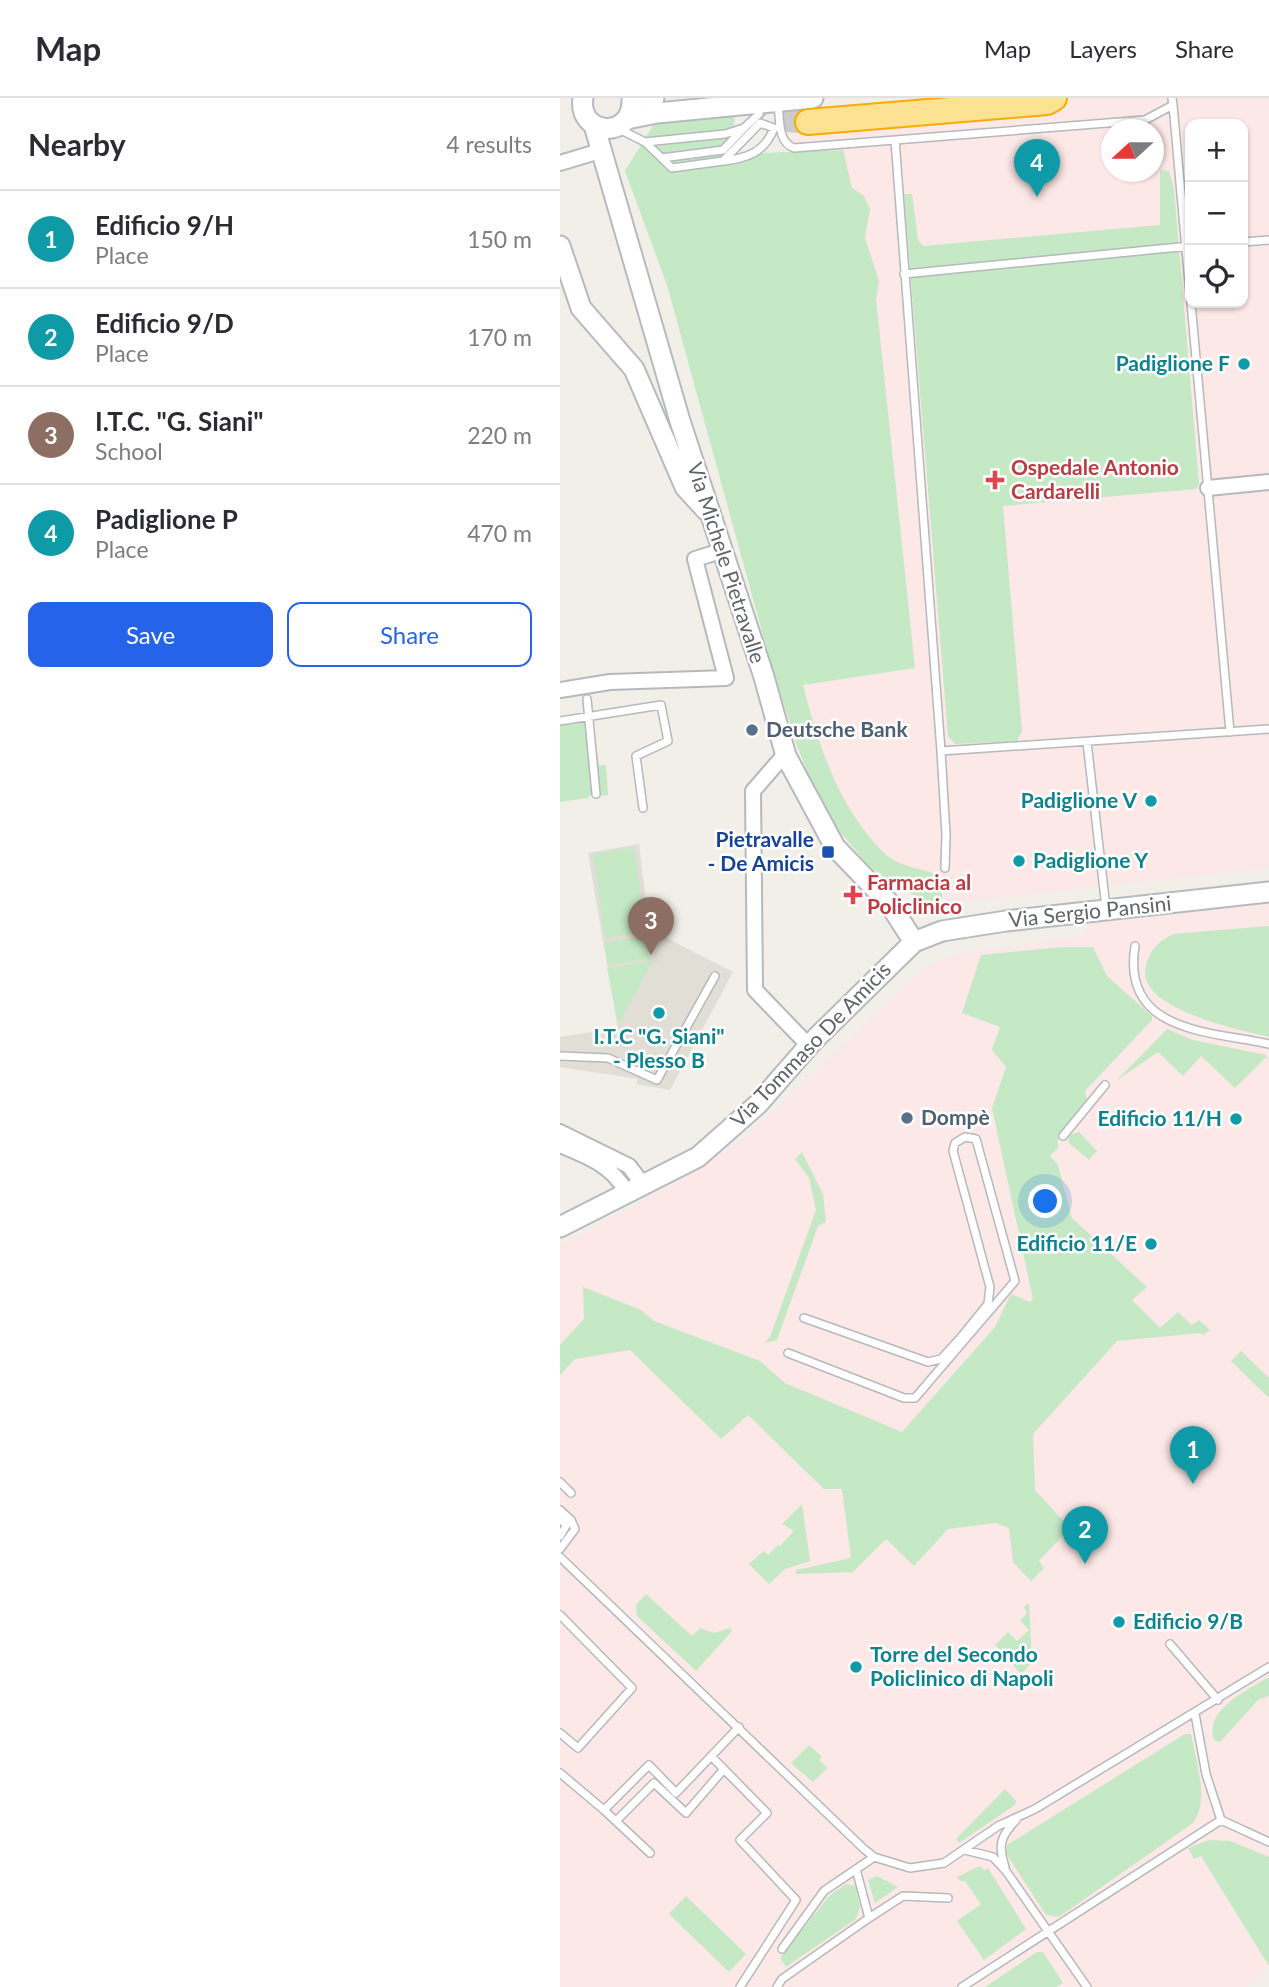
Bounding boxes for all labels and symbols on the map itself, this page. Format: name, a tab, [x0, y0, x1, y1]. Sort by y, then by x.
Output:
north arrow	[1101, 119, 1164, 182]
pin: 4	[1014, 139, 1060, 197]
place label: Padiglione F	[1116, 350, 1230, 375]
marker: Padiglione F	[1236, 356, 1252, 372]
place label: Ospedale Antonio Cardarelli	[1011, 454, 1179, 503]
street label: Via Michele Pietravalle	[683, 459, 772, 666]
marker: Ospedale Antonio Cardarelli	[985, 470, 1005, 490]
place label: Deutsche Bank	[766, 716, 908, 741]
marker: Deutsche Bank	[744, 722, 760, 738]
place label: Padiglione V	[1021, 787, 1137, 812]
marker: Padiglione V	[1143, 793, 1159, 809]
place label: Pietravalle - De Amicis	[707, 826, 814, 875]
marker: Pietravalle - De Amicis	[820, 844, 836, 860]
place label: Padiglione Y	[1033, 847, 1149, 872]
marker: Padiglione Y	[1011, 853, 1027, 869]
place label: Farmacia al Policlinico	[867, 869, 971, 918]
marker: Farmacia al Policlinico	[845, 887, 861, 903]
street label: Via Sergio Pansini	[1007, 890, 1172, 931]
pin: 3	[628, 897, 674, 955]
street label: Via Tommaso De Amicis	[725, 956, 895, 1132]
marker: I.T.C "G. Siani" - Plesso B	[651, 1005, 667, 1021]
place label: I.T.C "G. Siani" - Plesso B	[593, 1023, 725, 1072]
place label: Dompè	[921, 1104, 990, 1129]
place label: Edificio 11/H	[1097, 1105, 1222, 1130]
marker: Dompè	[899, 1110, 915, 1126]
marker: Edificio 11/H	[1228, 1111, 1244, 1127]
your location	[1028, 1184, 1062, 1218]
place label: Edificio 11/E	[1017, 1230, 1137, 1255]
marker: Edificio 11/E	[1143, 1236, 1159, 1252]
pin: 1	[1170, 1426, 1216, 1484]
pin: 2	[1062, 1506, 1108, 1564]
place label: Edificio 9/B	[1133, 1608, 1243, 1633]
marker: Edificio 9/B	[1111, 1614, 1127, 1630]
place label: Torre del Secondo Policlinico di Napoli	[870, 1641, 1054, 1690]
marker: Torre del Secondo Policlinico di Napoli	[848, 1659, 864, 1675]

